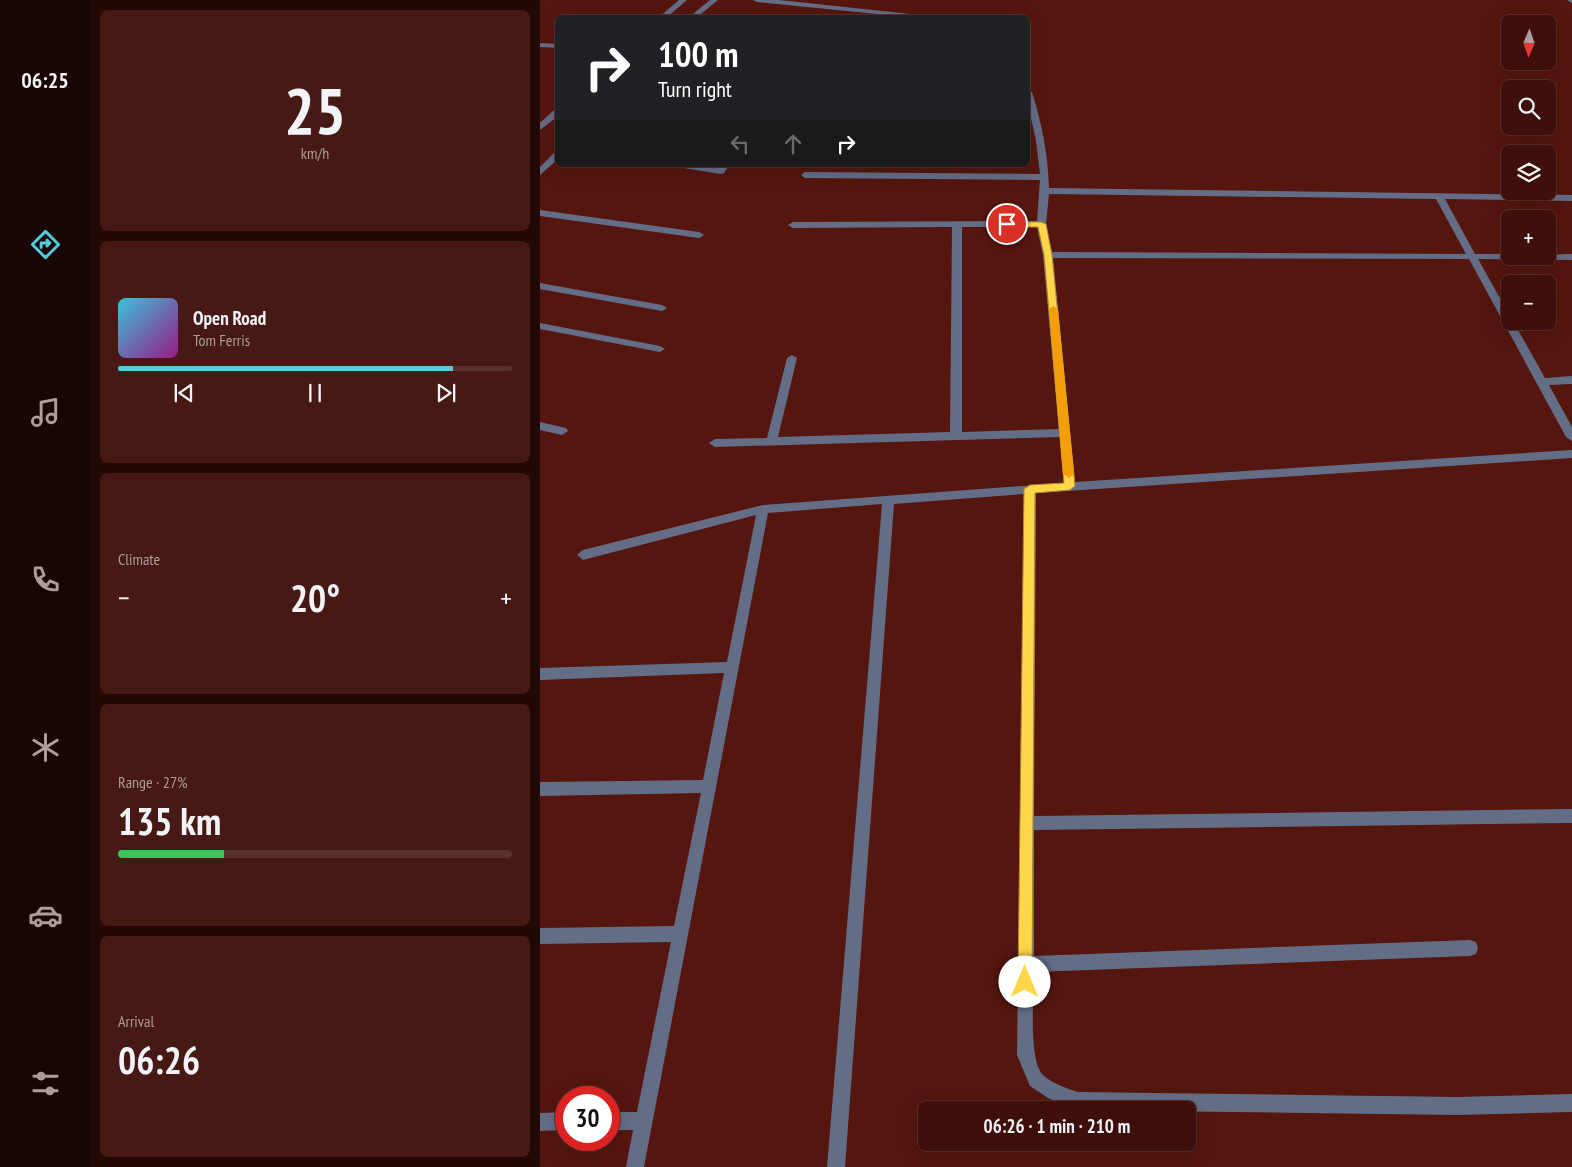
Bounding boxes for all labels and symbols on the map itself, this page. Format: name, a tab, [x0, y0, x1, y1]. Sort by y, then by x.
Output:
north arrow	[1501, 15, 1556, 70]
pin	[986, 203, 1028, 245]
position arrow	[998, 955, 1050, 1007]
speed limit sign: 30	[555, 1086, 620, 1151]

